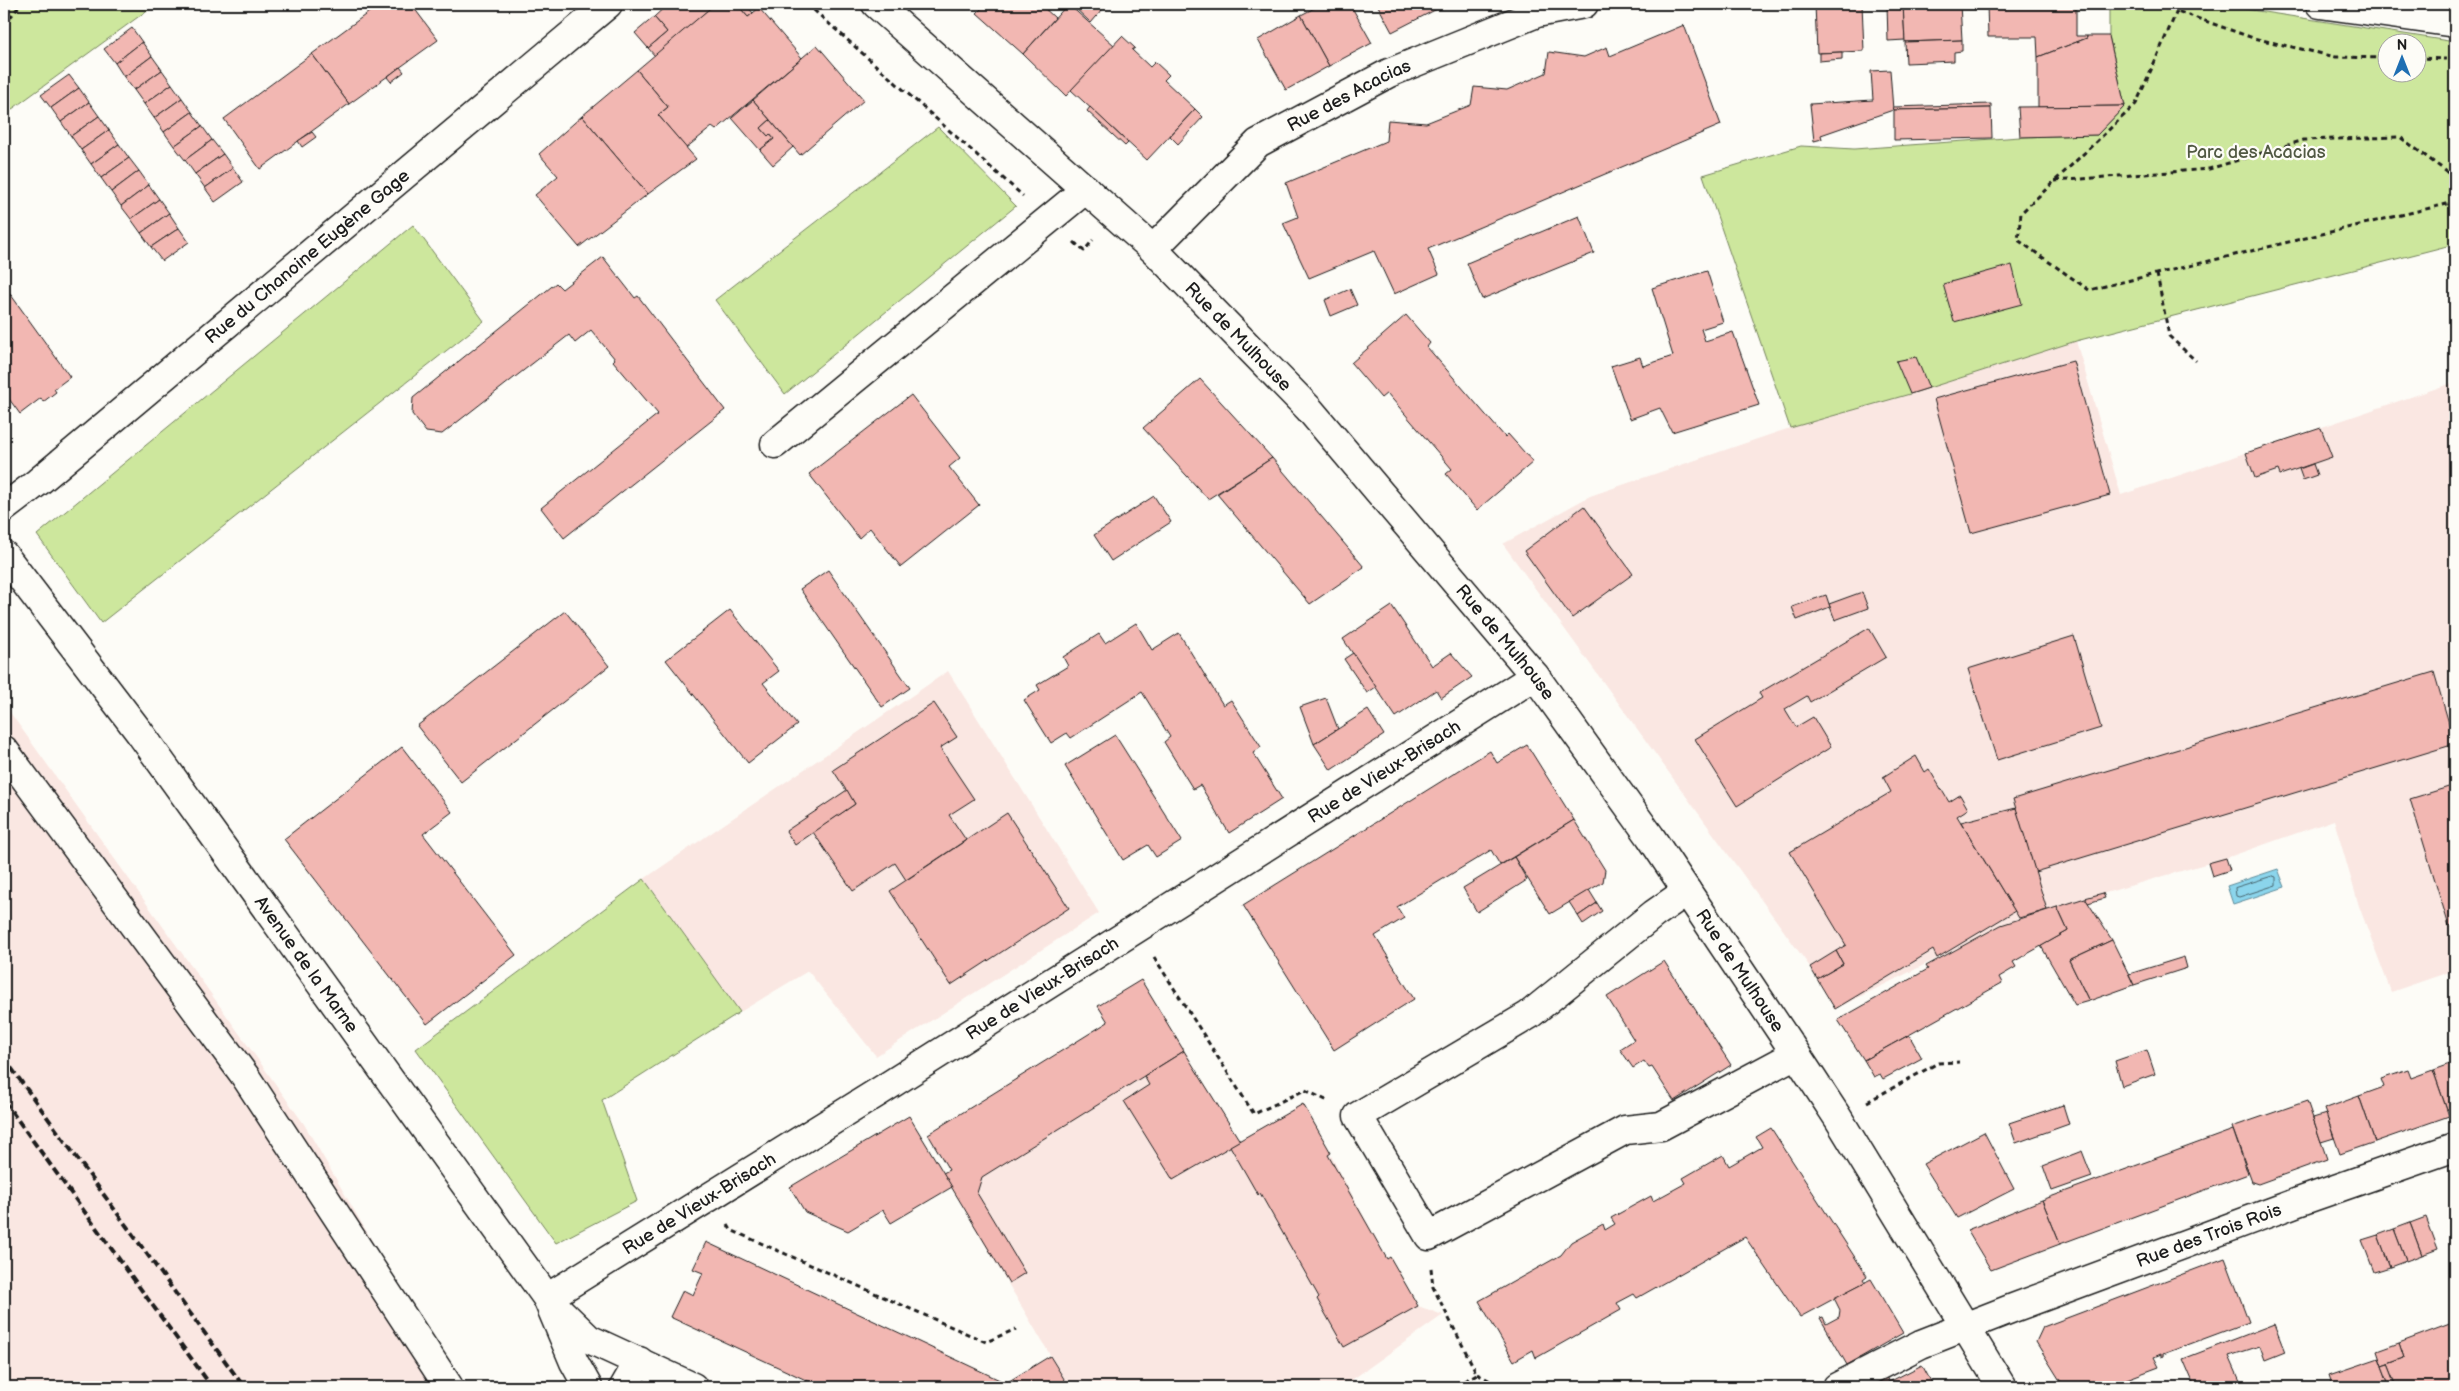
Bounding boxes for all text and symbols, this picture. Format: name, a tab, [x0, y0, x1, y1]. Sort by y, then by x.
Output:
north arrow	[2376, 32, 2426, 82]
text: N	[2397, 37, 2407, 54]
street label: Rue des Acacias	[1283, 55, 1414, 136]
park label: Parc des Acacias	[2186, 142, 2326, 163]
street label: Rue du Chanoine Eugène Gage	[201, 164, 414, 348]
street label: Rue de Mulhouse	[1181, 278, 1296, 395]
street label: Rue de Mulhouse	[1451, 580, 1559, 704]
street label: Rue de Vieux-Brisach	[1304, 715, 1464, 828]
street label: Avenue de la Marne	[250, 892, 363, 1037]
street label: Rue de Mulhouse	[1691, 905, 1789, 1036]
street label: Rue de Vieux-Brisach	[962, 932, 1122, 1044]
street label: Rue de Vieux-Brisach	[618, 1148, 780, 1259]
street label: Rue des Trois Rois	[2133, 1199, 2284, 1272]

